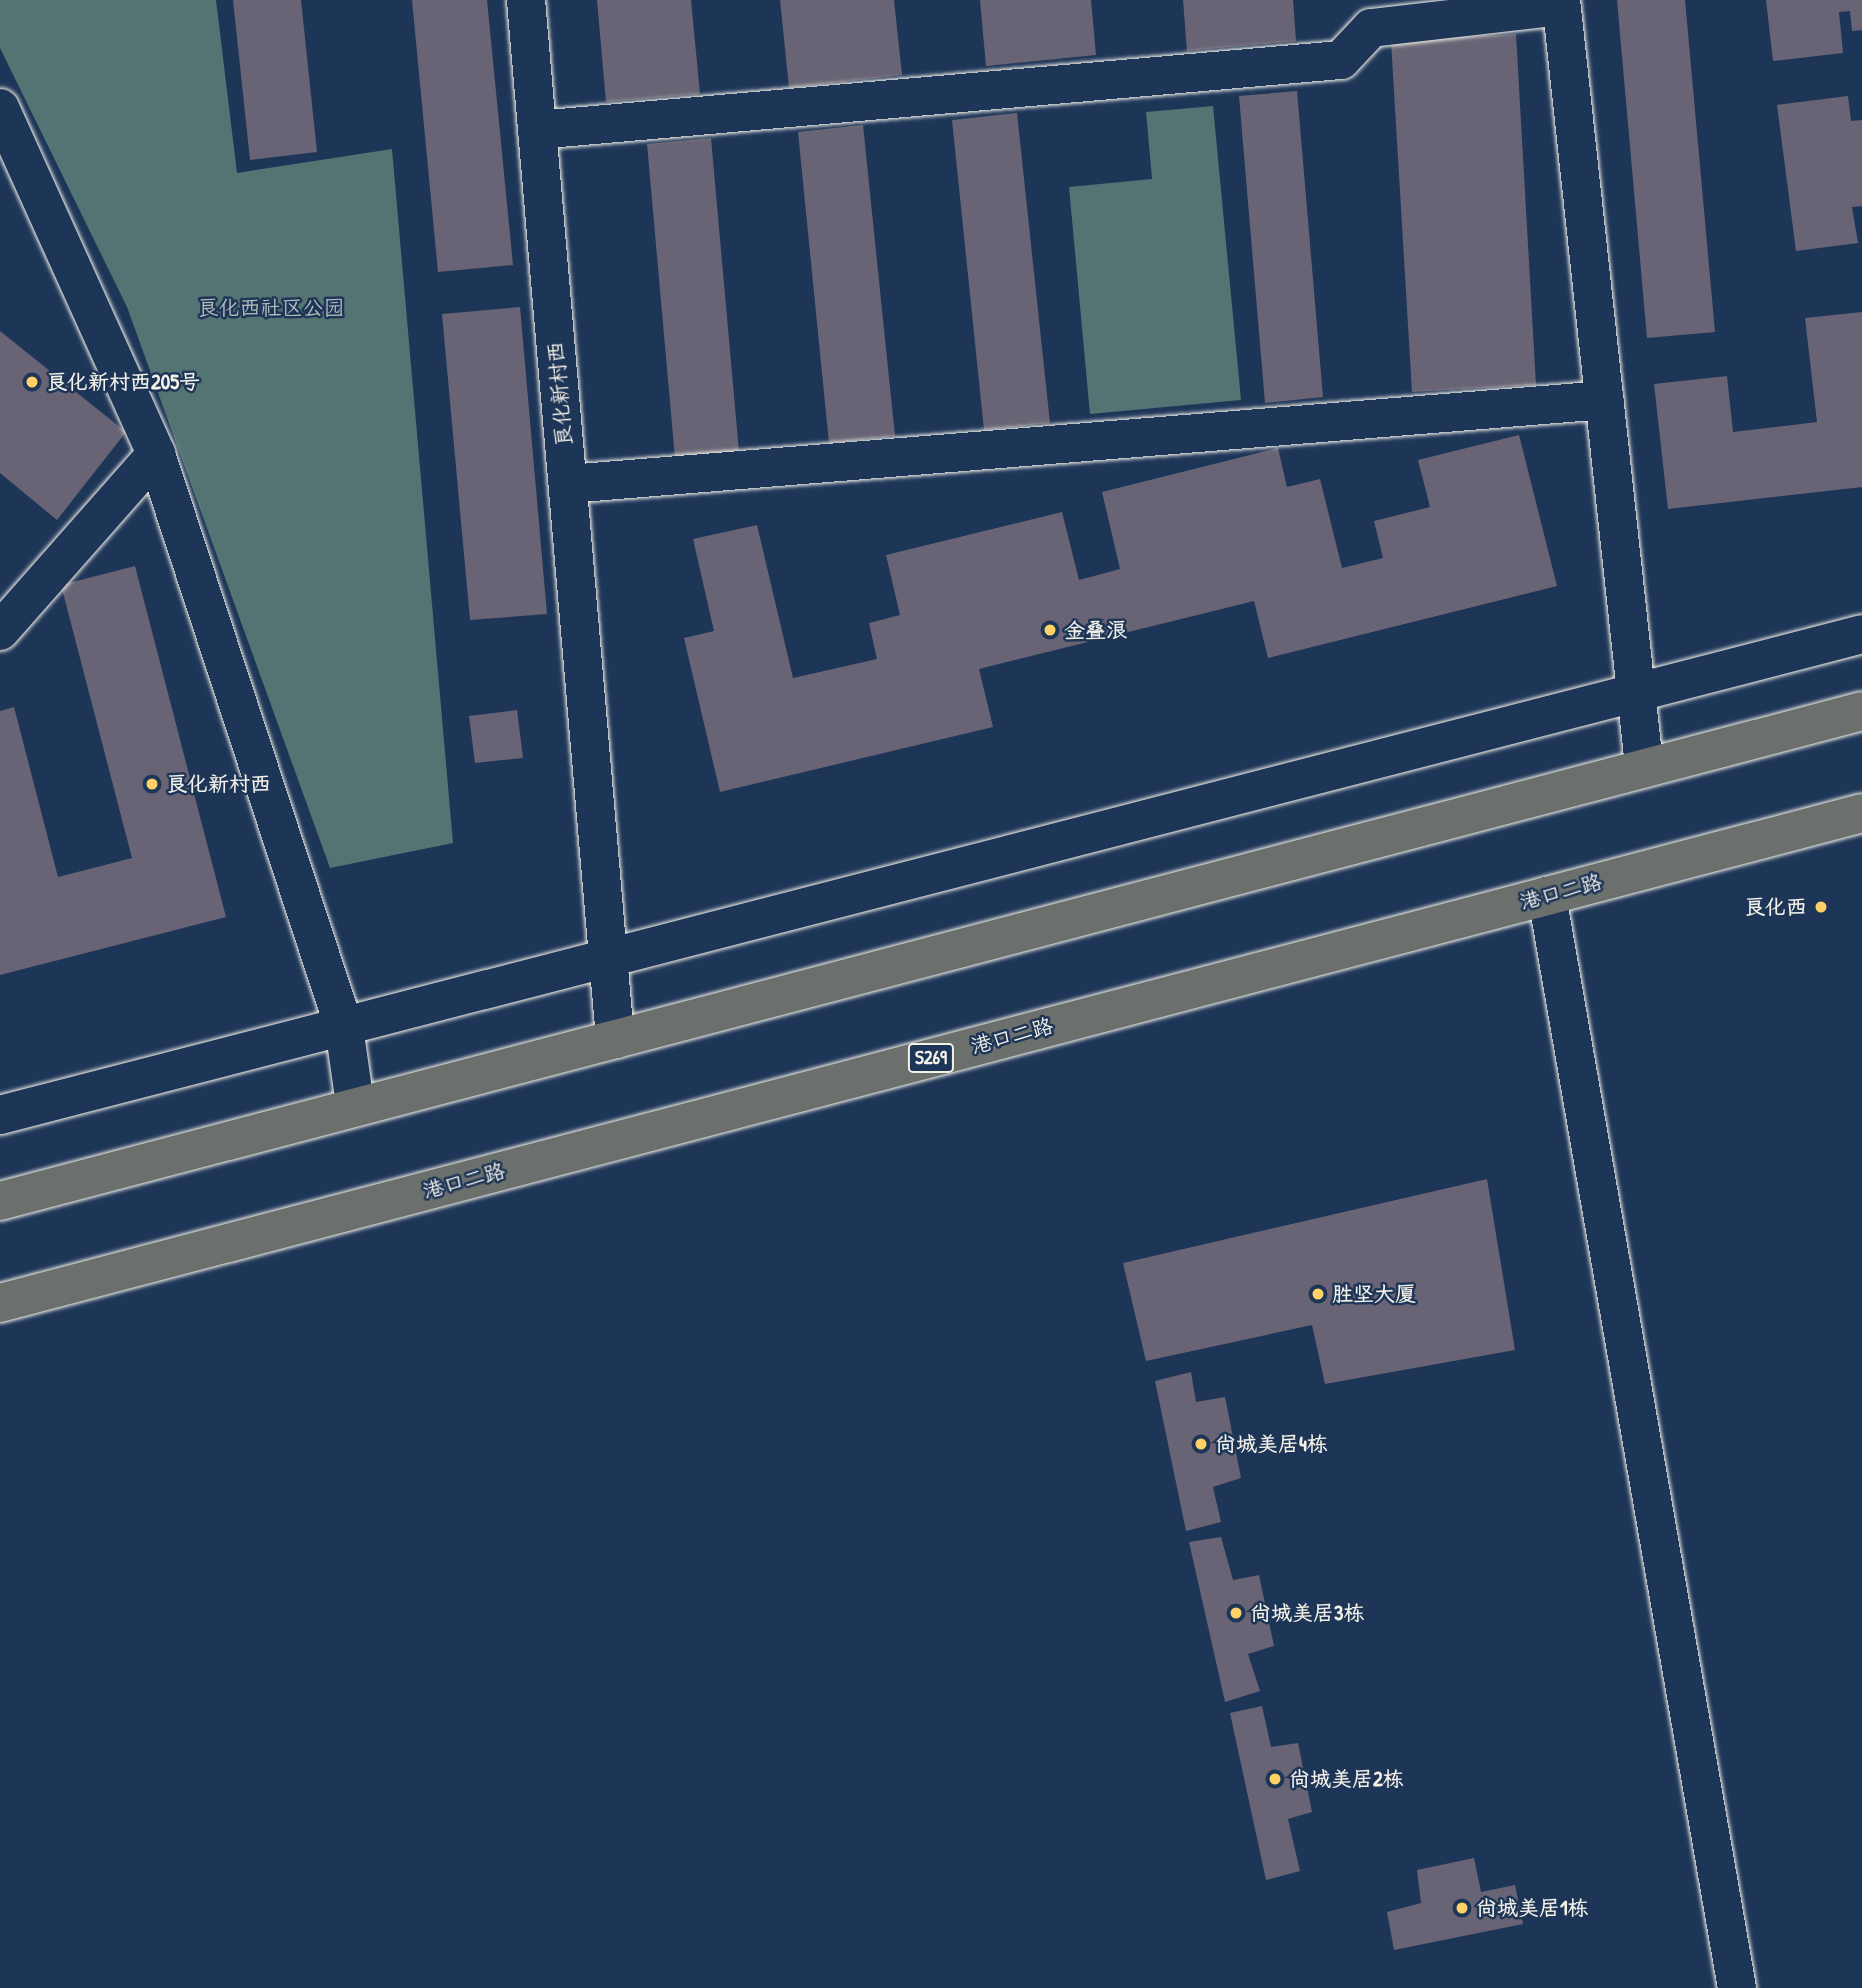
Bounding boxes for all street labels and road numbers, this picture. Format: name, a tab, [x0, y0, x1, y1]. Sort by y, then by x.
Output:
street label: 良化新村西	[543, 341, 577, 447]
street label: 港口二路	[1517, 869, 1605, 915]
street label: 港口二路	[968, 1013, 1056, 1059]
road number: S269	[906, 1042, 956, 1074]
street label: 港口二路	[420, 1158, 508, 1204]

